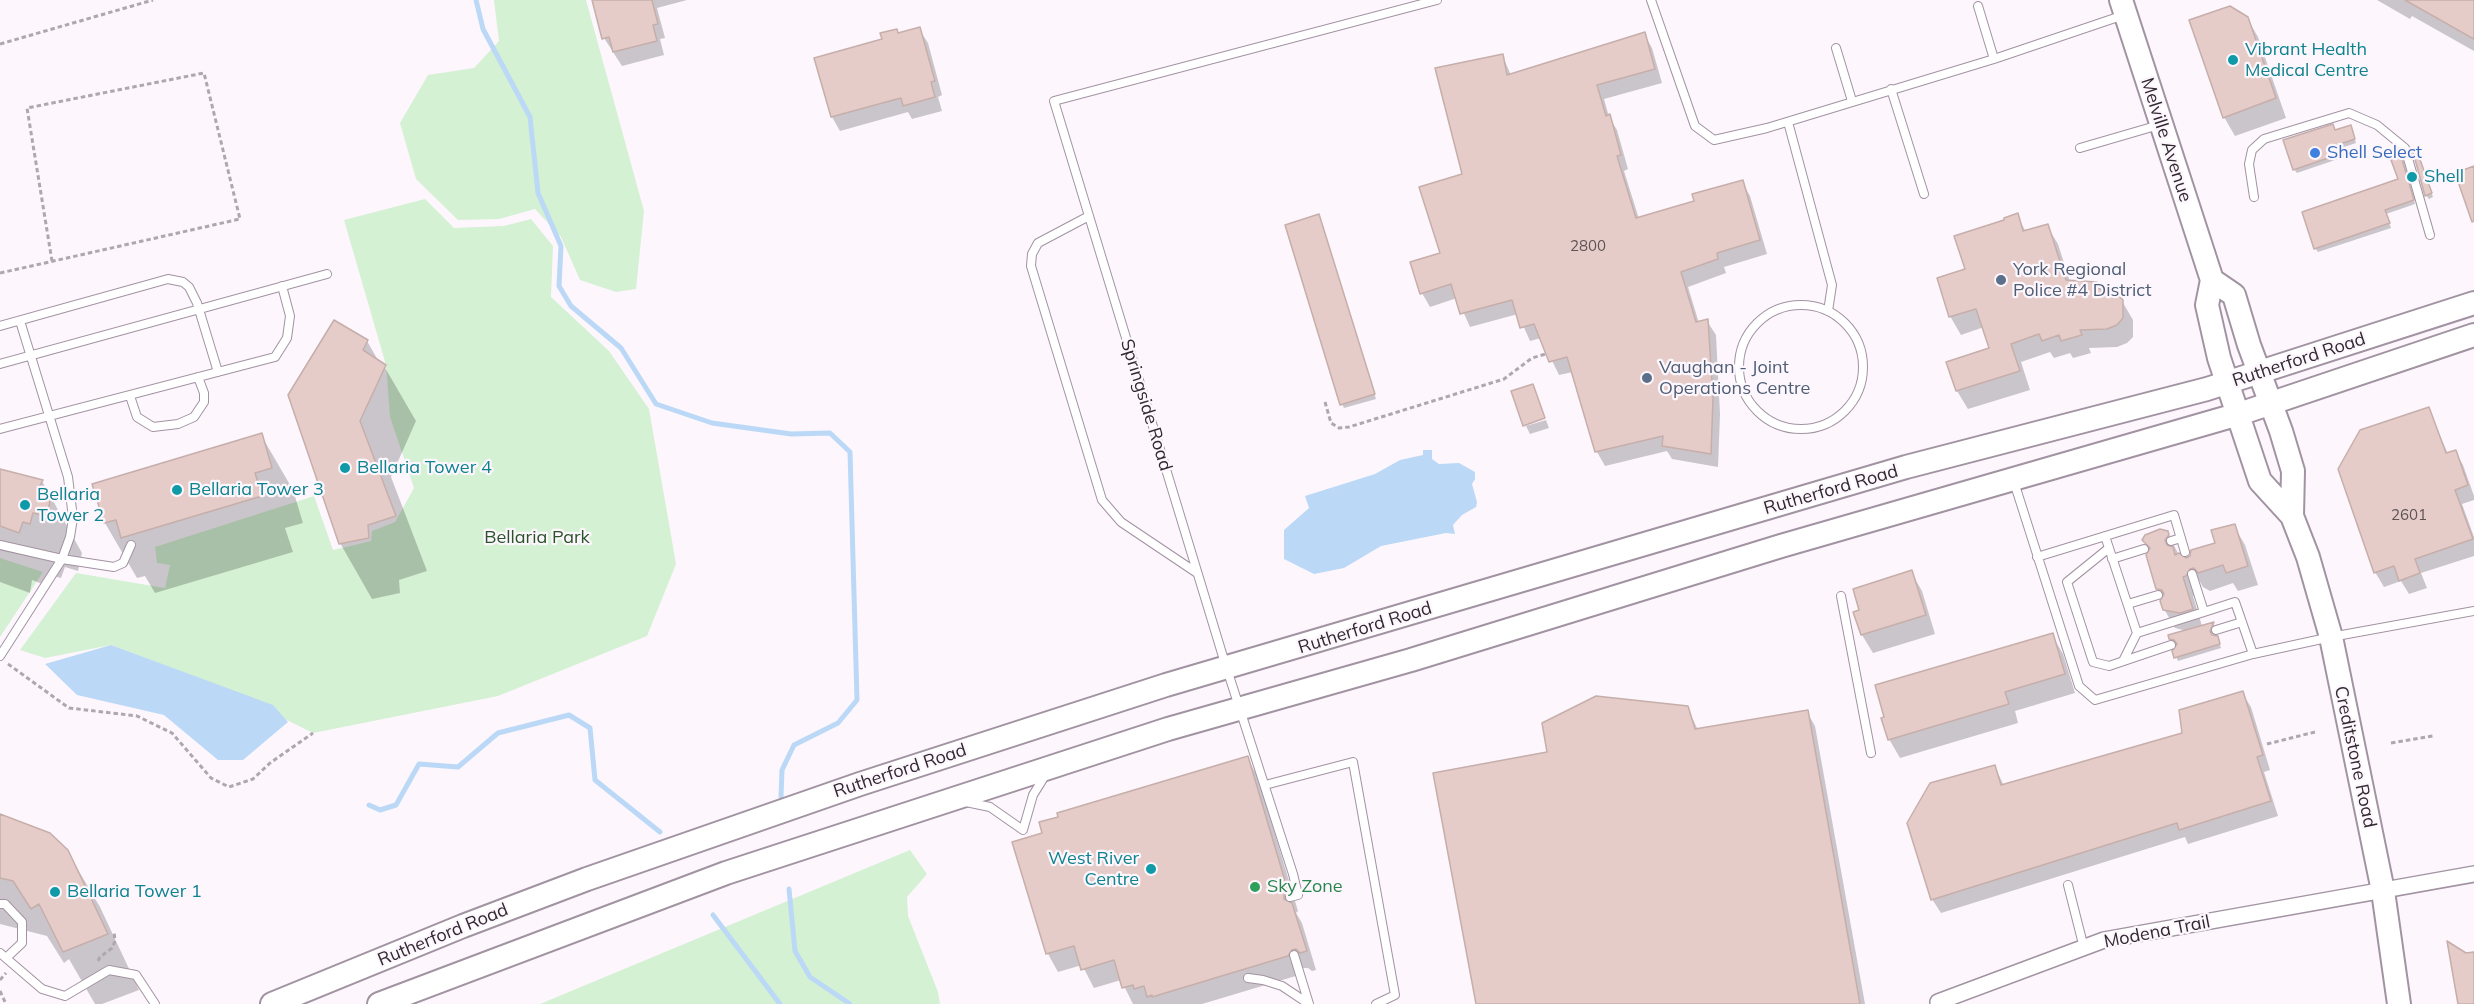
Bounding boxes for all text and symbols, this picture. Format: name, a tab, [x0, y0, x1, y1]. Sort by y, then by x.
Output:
place label: Vibrant Health Medical Centre	[2245, 39, 2368, 82]
marker: Vibrant Health Medical Centre	[2226, 53, 2240, 67]
street label: Melville Avenue	[2136, 75, 2196, 205]
place label: Shell Select	[2327, 142, 2422, 164]
marker: Shell Select	[2308, 146, 2322, 160]
place label: Shell	[2424, 166, 2464, 188]
marker: Shell	[2405, 170, 2419, 184]
house number: 2800	[1570, 237, 1606, 255]
place label: York Regional Police #4 District	[2013, 259, 2152, 302]
marker: York Regional Police #4 District	[1994, 273, 2008, 287]
street label: Rutherford Road	[2230, 328, 2368, 392]
street label: Springside Road	[1116, 336, 1176, 474]
place label: Vaughan - Joint Operations Centre	[1659, 357, 1810, 400]
marker: Vaughan - Joint Operations Centre	[1640, 371, 1654, 385]
place label: Bellaria Tower 4	[357, 457, 492, 479]
marker: Bellaria Tower 4	[338, 461, 352, 475]
street label: Rutherford Road	[1761, 461, 1901, 519]
place label: Bellaria Tower 3	[189, 479, 324, 501]
marker: Bellaria Tower 3	[170, 483, 184, 497]
place label: Bellaria Tower 2	[37, 484, 104, 526]
marker: Bellaria Tower 2	[18, 498, 32, 512]
house number: 2601	[2391, 506, 2427, 524]
park label: Bellaria Park	[484, 527, 590, 549]
street label: Rutherford Road	[1296, 597, 1434, 659]
street label: Creditstone Road	[2329, 684, 2381, 830]
street label: Rutherford Road	[831, 739, 969, 803]
place label: West River Centre	[1048, 848, 1139, 890]
marker: West River Centre	[1144, 862, 1158, 876]
place label: Sky Zone	[1267, 876, 1343, 898]
marker: Sky Zone	[1248, 880, 1262, 894]
place label: Bellaria Tower 1	[67, 881, 202, 903]
marker: Bellaria Tower 1	[48, 885, 62, 899]
street label: Rutherford Road	[375, 899, 511, 971]
street label: Modena Trail	[2102, 911, 2212, 953]

